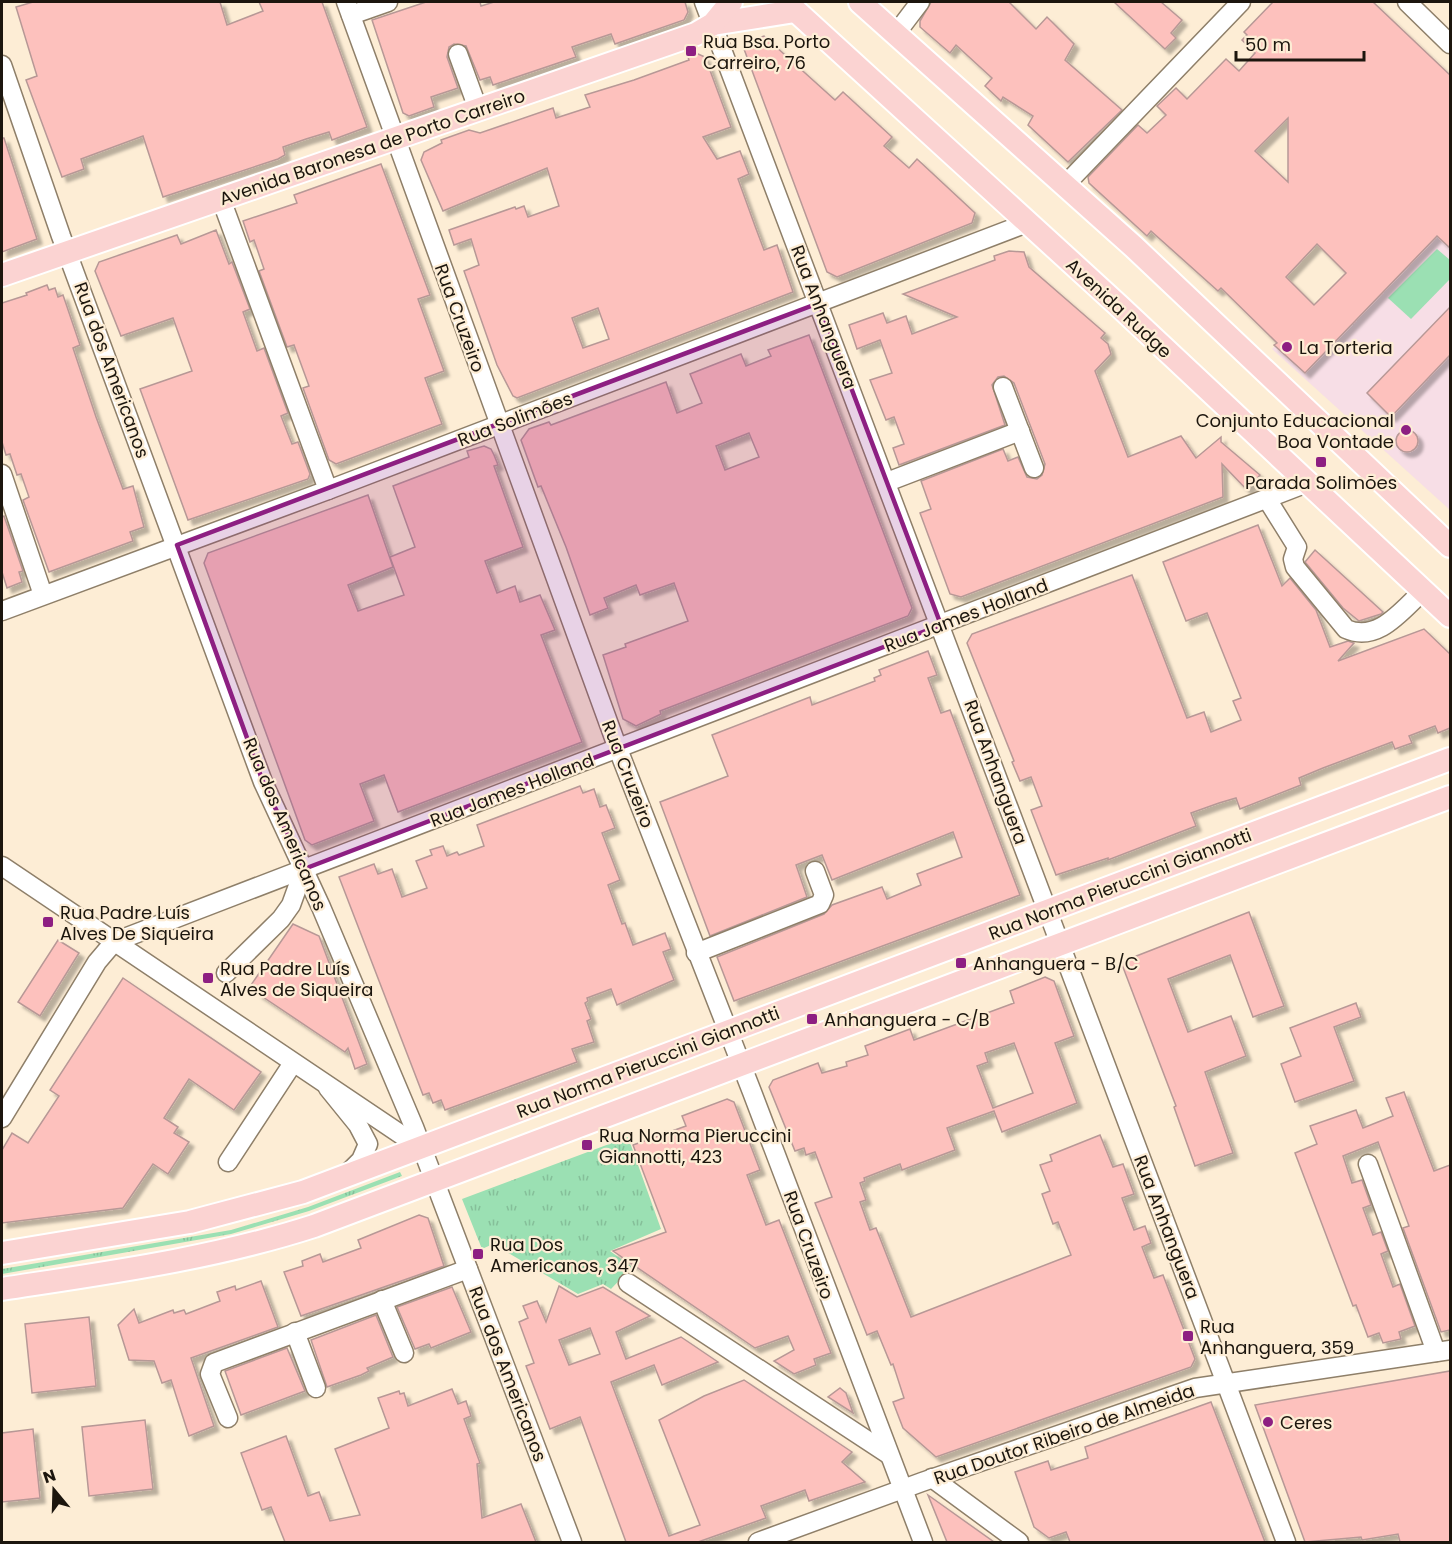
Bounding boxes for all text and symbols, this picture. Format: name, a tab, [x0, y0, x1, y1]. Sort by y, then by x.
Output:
scale bar	[1236, 24, 1364, 62]
place label: Rua Bsa. Porto Carreiro, 76	[703, 29, 830, 75]
text: 50 m	[1245, 32, 1291, 57]
marker: Rua Bsa. Porto Carreiro, 76	[684, 44, 698, 58]
street label: Avenida Baronesa de Porto Carreiro	[216, 83, 528, 211]
street label: Rua Anhanguera	[785, 242, 863, 392]
street label: Avenida Rudge	[1061, 252, 1177, 364]
street label: Rua Cruzeiro	[429, 260, 491, 376]
street label: Rua dos Americanos	[68, 278, 156, 462]
place label: La Torteria	[1299, 335, 1393, 360]
marker: La Torteria	[1280, 340, 1294, 354]
street label: Rua Solimões	[454, 386, 576, 452]
place label: Conjunto Educacional Boa Vontade	[1196, 408, 1394, 454]
marker: Conjunto Educacional Boa Vontade	[1399, 423, 1413, 437]
marker: Parada Solimões	[1314, 455, 1328, 469]
place label: Parada Solimões	[1245, 470, 1397, 495]
street label: Rua James Holland	[880, 572, 1052, 658]
street label: Rua Anhanguera	[958, 696, 1034, 848]
street label: Rua Cruzeiro	[596, 716, 660, 832]
street label: Rua dos Americanos	[237, 734, 333, 914]
street label: Rua James Holland	[426, 747, 598, 833]
street label: Rua Norma Pieruccini Giannotti	[985, 822, 1255, 946]
place label: Rua Padre Luís Alves De Siqueira	[60, 900, 214, 946]
marker: Rua Padre Luís Alves De Siqueira	[41, 915, 55, 929]
place label: Anhanguera - B/C	[973, 951, 1139, 976]
place label: Rua Padre Luís Alves de Siqueira	[220, 956, 373, 1002]
marker: Anhanguera - B/C	[954, 956, 968, 970]
marker: Rua Padre Luís Alves de Siqueira	[201, 971, 215, 985]
street label: Rua Norma Pieruccini Giannotti	[513, 1000, 783, 1124]
place label: Anhanguera - C/B	[824, 1007, 990, 1032]
marker: Anhanguera - C/B	[805, 1012, 819, 1026]
place label: Rua Norma Pieruccini Giannotti, 423	[599, 1123, 791, 1169]
marker: Rua Norma Pieruccini Giannotti, 423	[580, 1138, 594, 1152]
street label: Rua Anhanguera	[1128, 1152, 1206, 1302]
street label: Rua Cruzeiro	[778, 1187, 840, 1303]
place label: Rua Dos Americanos, 347	[490, 1232, 639, 1278]
marker: Rua Dos Americanos, 347	[471, 1247, 485, 1261]
street label: Rua dos Americanos	[463, 1283, 553, 1465]
place label: Rua Anhanguera, 359	[1200, 1314, 1354, 1360]
marker: Rua Anhanguera, 359	[1181, 1329, 1195, 1343]
street label: Rua Doutor Ribeiro de Almeida	[930, 1378, 1198, 1490]
place label: Ceres	[1280, 1410, 1332, 1435]
marker: Ceres	[1261, 1415, 1275, 1429]
north arrow	[24, 1460, 84, 1520]
text: N	[40, 1463, 59, 1489]

